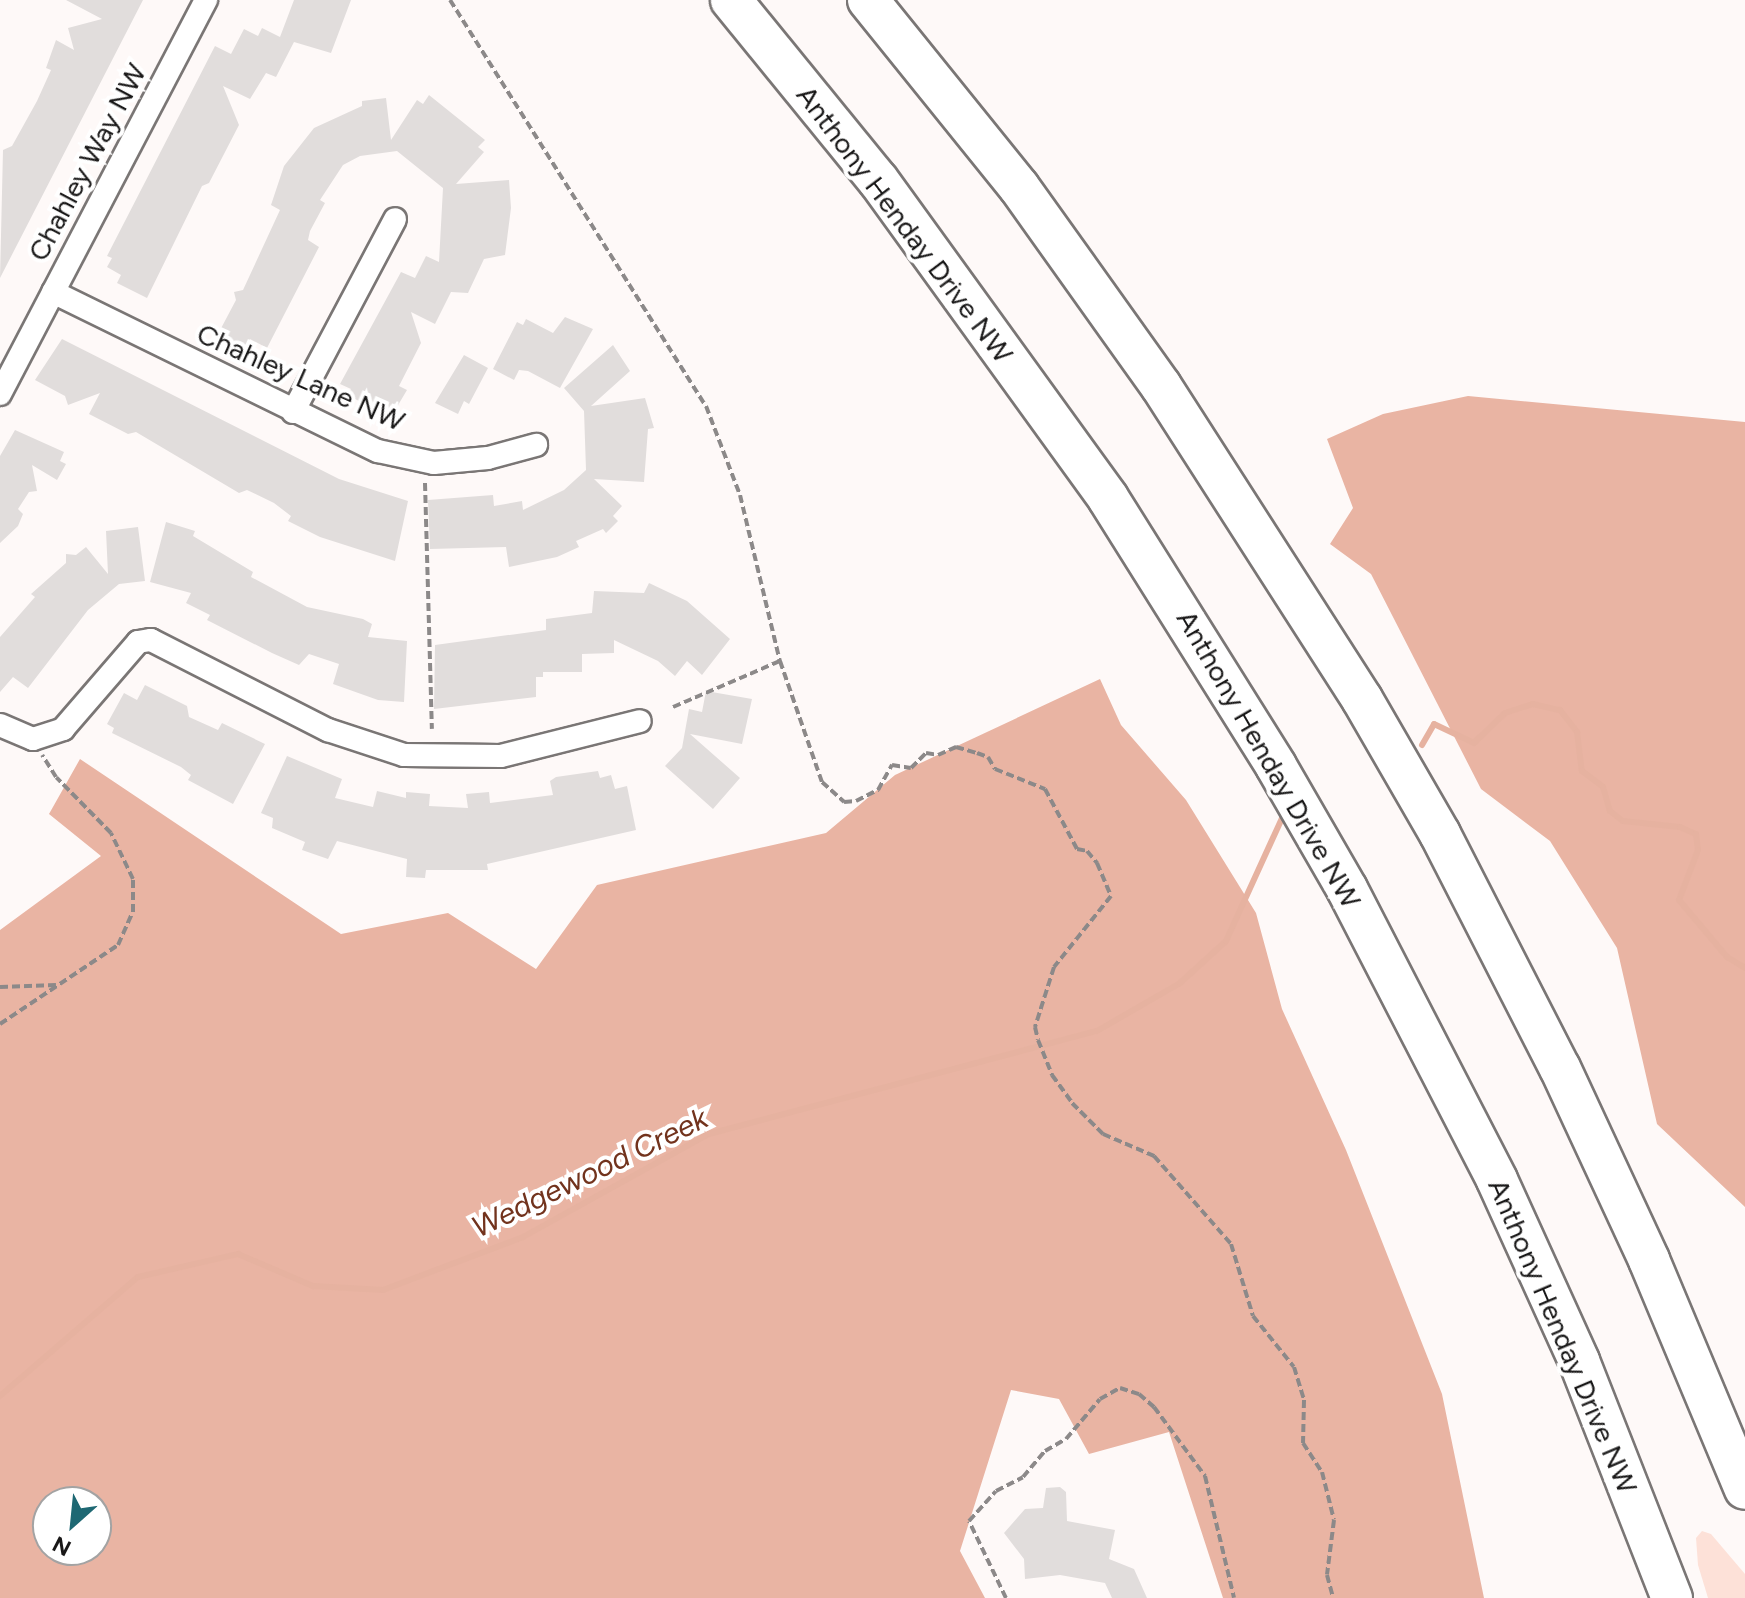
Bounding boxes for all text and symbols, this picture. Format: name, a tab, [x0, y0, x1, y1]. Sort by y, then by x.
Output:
street label: Chahley Way NW	[21, 58, 153, 266]
street label: Anthony Henday Drive NW	[790, 79, 1020, 369]
street label: Chahley Lane NW	[192, 316, 410, 438]
street label: Anthony Henday Drive NW	[1170, 604, 1368, 914]
water label: Wedgewood Creek	[466, 1100, 714, 1246]
street label: Anthony Henday Drive NW	[1481, 1174, 1645, 1498]
north arrow	[32, 1486, 112, 1566]
text: N	[48, 1530, 76, 1562]

